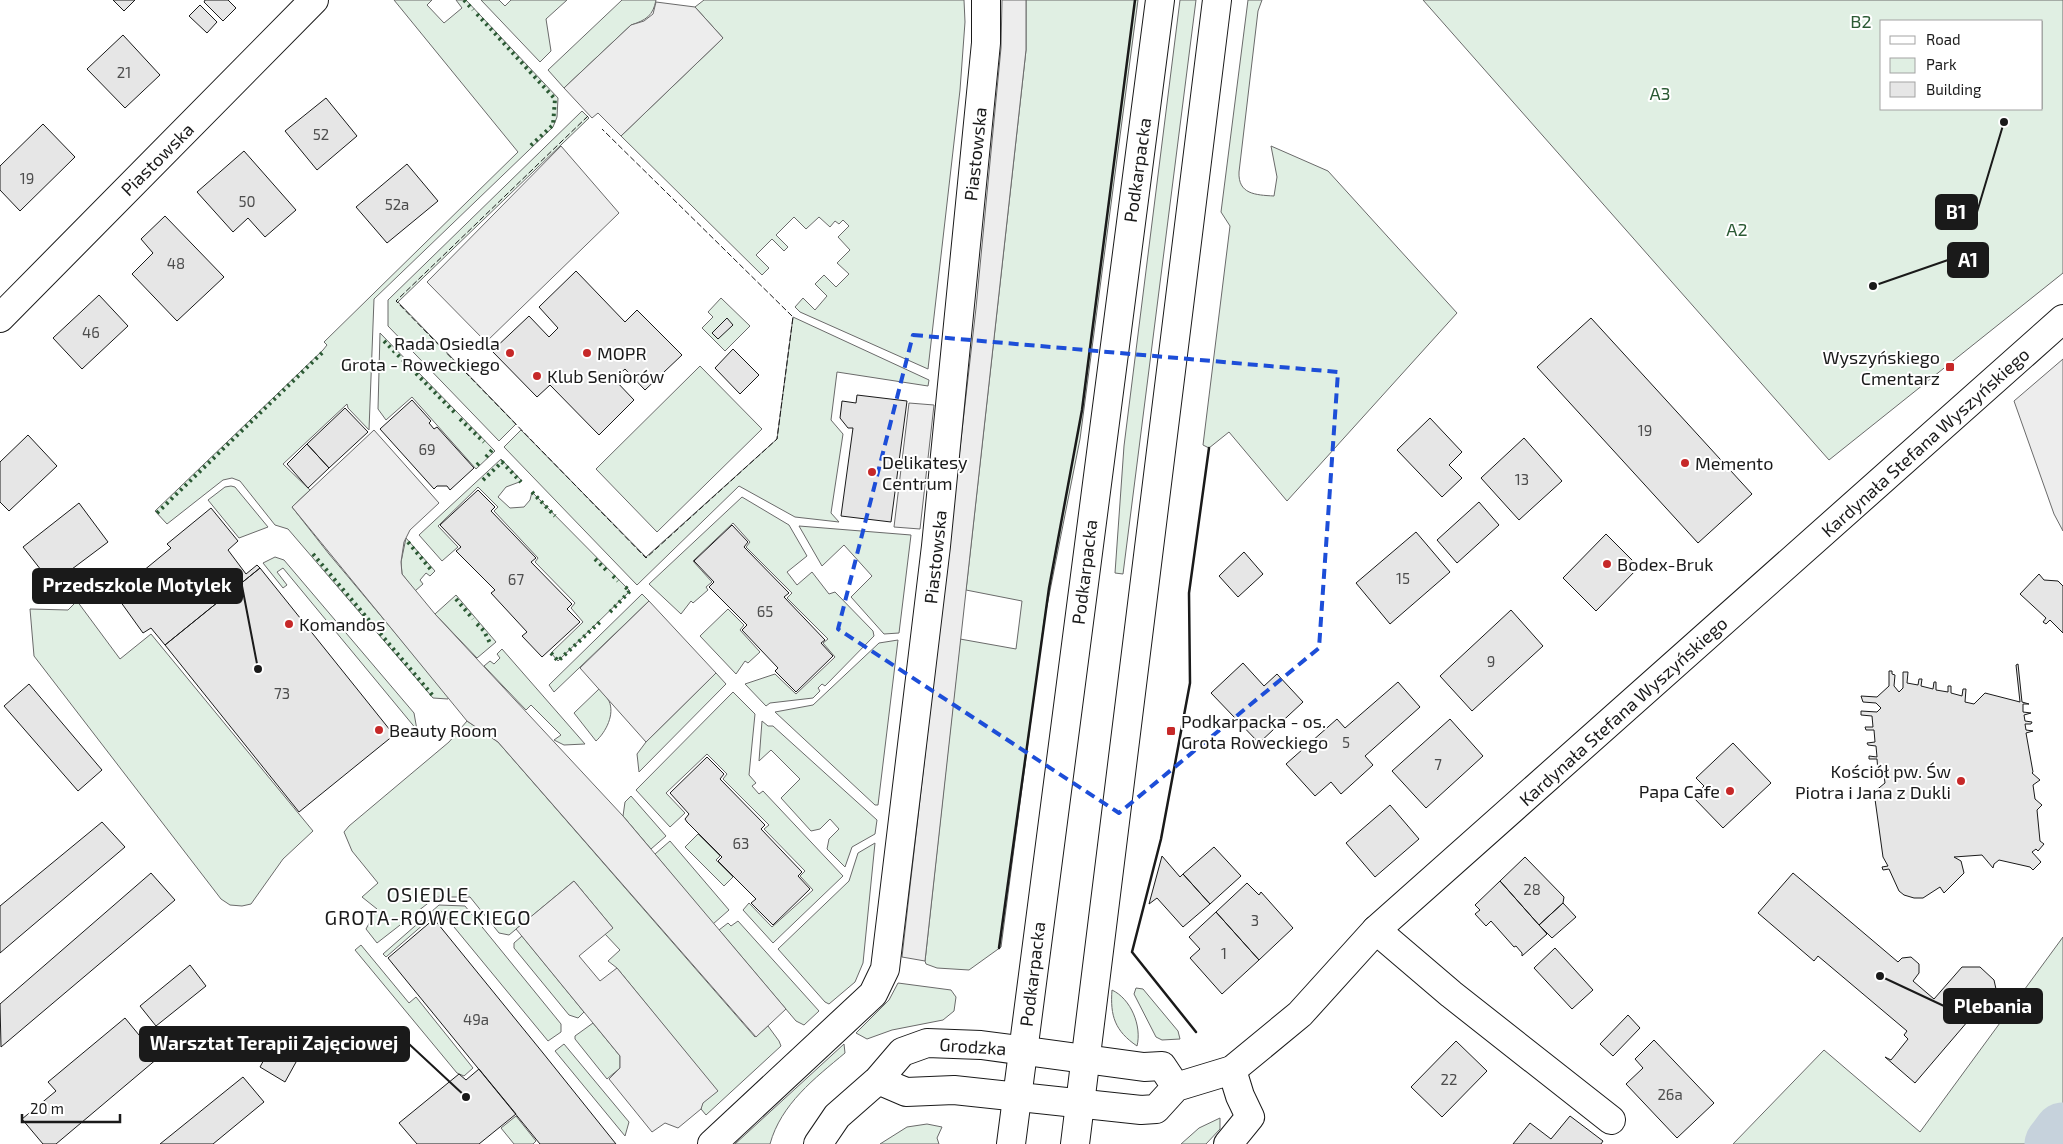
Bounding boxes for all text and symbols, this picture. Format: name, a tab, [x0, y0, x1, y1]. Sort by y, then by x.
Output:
park label: B2	[1850, 10, 1872, 32]
legend	[1880, 20, 2043, 110]
text: Road	[1926, 30, 1961, 48]
text: Park	[1926, 55, 1957, 73]
house number: 21	[117, 63, 131, 81]
text: Building	[1926, 80, 1982, 98]
park label: A3	[1649, 82, 1671, 104]
street label: Piastowska	[959, 106, 991, 202]
street label: Podkarpacka	[1119, 116, 1155, 224]
street label: Piastowska	[116, 118, 198, 200]
house number: 52	[313, 125, 329, 143]
house number: 19	[20, 169, 34, 187]
house number: 50	[238, 192, 256, 210]
house number: 52a	[385, 195, 409, 213]
callout: B1	[1936, 195, 1977, 229]
text: B1	[1946, 200, 1966, 223]
park label: A2	[1726, 218, 1748, 240]
callout: A1	[1948, 243, 1988, 277]
text: A1	[1958, 248, 1978, 271]
house number: 48	[167, 254, 185, 272]
house number: 46	[82, 323, 100, 341]
place label: Rada Osiedla Grota - Roweckiego	[341, 332, 500, 375]
place label: MOPR	[597, 342, 647, 364]
street label: Kardynała Stefana Wyszyńskiego	[1816, 343, 2034, 541]
place label: Wyszyńskiego Cmentarz	[1822, 346, 1940, 389]
marker: Rada Osiedla Grota - Roweckiego	[504, 347, 516, 359]
marker: MOPR	[581, 347, 593, 359]
marker: Wyszyńskiego Cmentarz	[1944, 361, 1956, 373]
place label: Klub Seniorów	[547, 365, 665, 387]
marker: Klub Seniorów	[531, 370, 543, 382]
house number: 19	[1638, 421, 1652, 439]
house number: 69	[418, 440, 436, 458]
place label: Delikatesy Centrum	[882, 451, 968, 494]
place label: Memento	[1695, 452, 1773, 474]
marker: Memento	[1679, 457, 1691, 469]
marker: Delikatesy Centrum	[866, 466, 878, 478]
house number: 13	[1515, 470, 1529, 488]
street label: Piastowska	[919, 509, 951, 605]
street label: Podkarpacka	[1067, 518, 1101, 626]
place label: Bodex-Bruk	[1617, 553, 1713, 575]
marker: Bodex-Bruk	[1601, 558, 1613, 570]
callout: Przedszkole Motylek	[33, 569, 242, 603]
house number: 15	[1396, 569, 1410, 587]
house number: 67	[508, 570, 524, 588]
text: Przedszkole Motylek	[42, 573, 232, 597]
house number: 65	[757, 602, 773, 620]
street label: Kardynała Stefana Wyszyńskiego	[1514, 612, 1732, 810]
place label: Komandos	[299, 613, 385, 635]
marker: Komandos	[283, 618, 295, 630]
house number: 9	[1487, 652, 1495, 670]
house number: 73	[274, 684, 290, 702]
place label: Podkarpacka - os. Grota Roweckiego	[1181, 710, 1328, 753]
place label: Beauty Room	[389, 719, 497, 741]
marker: Beauty Room	[373, 724, 385, 736]
marker: Podkarpacka - os. Grota Roweckiego	[1165, 725, 1177, 737]
house number: 5	[1342, 733, 1350, 751]
house number: 7	[1434, 755, 1442, 773]
place label: Kościół pw. Św Piotra i Jana z Dukli	[1795, 760, 1951, 803]
marker: Kościół pw. Św Piotra i Jana z Dukli	[1955, 775, 1967, 787]
place label: Papa Cafe	[1639, 780, 1720, 802]
marker: Papa Cafe	[1724, 785, 1736, 797]
house number: 63	[733, 834, 749, 852]
house number: 28	[1523, 880, 1541, 898]
district label: OSIEDLE GROTA-ROWECKIEGO	[324, 882, 532, 929]
house number: 3	[1251, 911, 1259, 929]
street label: Podkarpacka	[1015, 920, 1049, 1028]
house number: 1	[1221, 944, 1227, 962]
callout: Plebania	[1944, 989, 2042, 1023]
text: Plebania	[1954, 994, 2032, 1017]
house number: 49a	[463, 1010, 489, 1028]
callout: Warsztat Terapii Zajęciowej	[140, 1027, 409, 1061]
text: Warsztat Terapii Zajęciowej	[150, 1031, 398, 1054]
street label: Grodzka	[939, 1033, 1007, 1059]
house number: 22	[1441, 1070, 1457, 1088]
house number: 26a	[1657, 1085, 1683, 1103]
scale bar	[22, 1092, 120, 1124]
text: 20 m	[30, 1099, 64, 1117]

